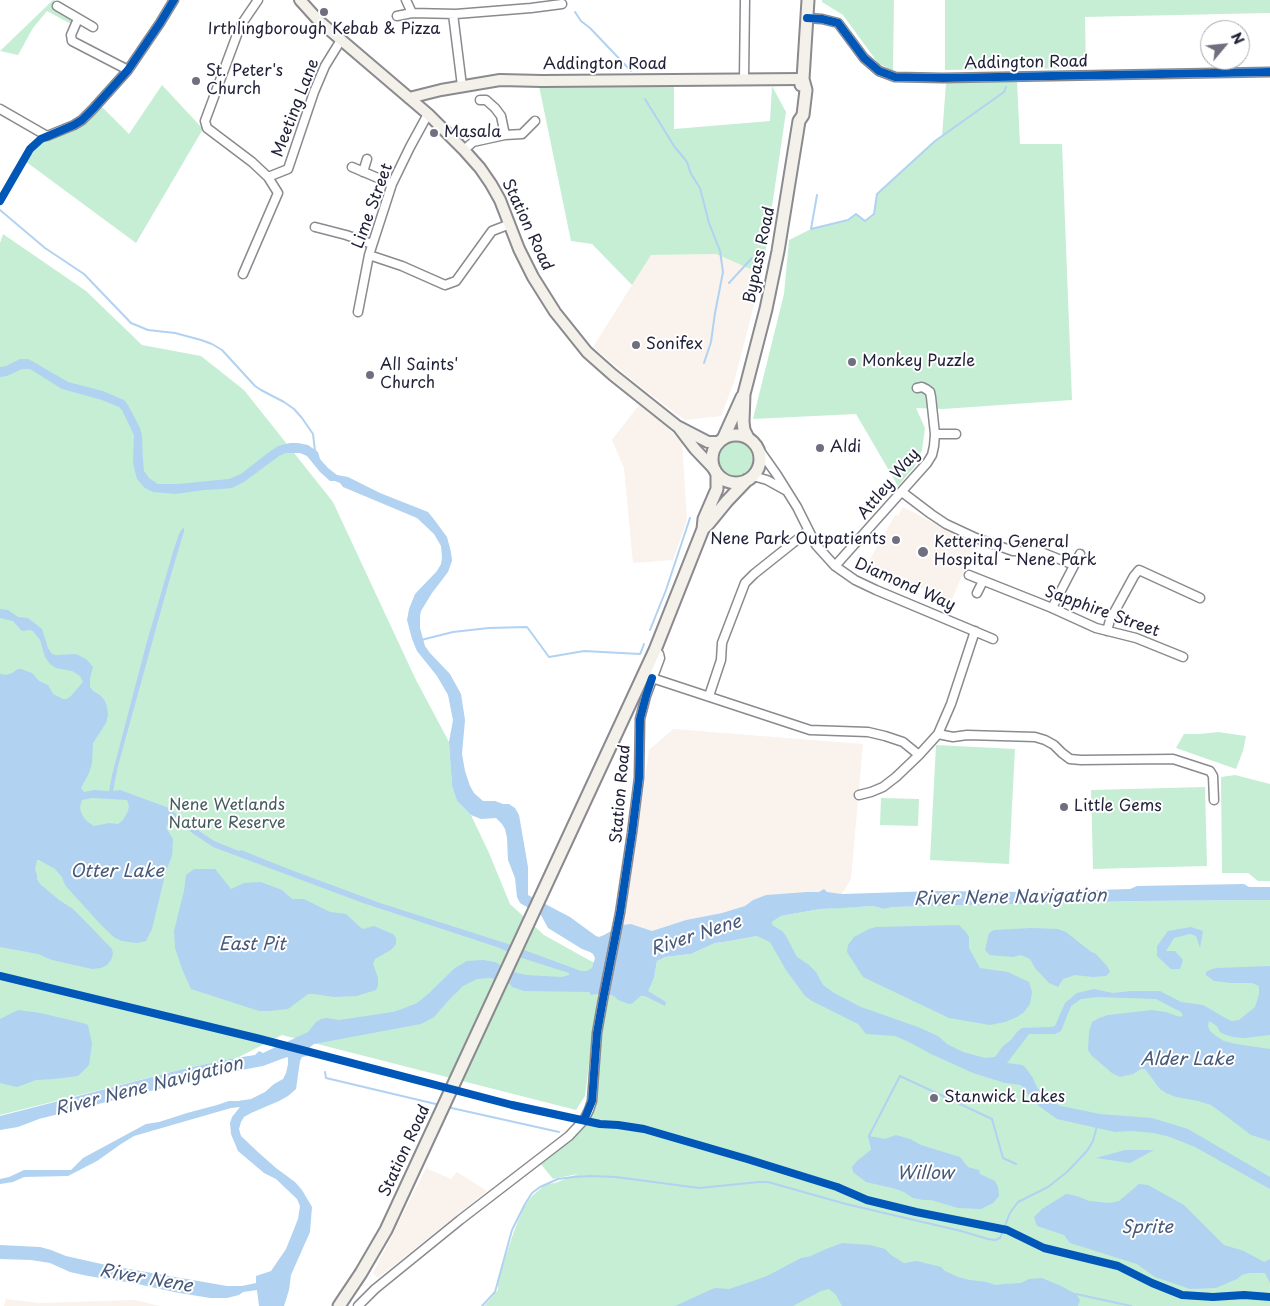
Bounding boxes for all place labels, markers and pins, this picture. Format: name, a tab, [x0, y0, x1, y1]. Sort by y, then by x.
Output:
marker: Irthlingborough Kebab & Pizza	[318, 6, 330, 18]
place label: Irthlingborough Kebab & Pizza	[208, 20, 440, 40]
place label: St. Peter's Church	[206, 62, 283, 100]
marker: St. Peter's Church	[190, 75, 202, 87]
place label: Masala	[444, 123, 501, 143]
marker: Masala	[428, 127, 440, 139]
place label: Sonifex	[646, 335, 703, 355]
marker: Sonifex	[630, 339, 642, 351]
place label: Monkey Puzzle	[862, 352, 975, 372]
place label: All Saints' Church	[380, 356, 458, 394]
marker: Monkey Puzzle	[846, 356, 858, 368]
marker: All Saints' Church	[364, 369, 376, 381]
place label: Aldi	[830, 438, 861, 458]
marker: Aldi	[814, 442, 826, 454]
place label: Nene Park Outpatients	[710, 530, 886, 550]
place label: Kettering General Hospital - Nene Park	[934, 533, 1096, 571]
marker: Nene Park Outpatients	[890, 534, 902, 546]
marker: Kettering General Hospital - Nene Park	[916, 545, 930, 559]
place label: Little Gems	[1074, 797, 1162, 817]
marker: Little Gems	[1058, 801, 1070, 813]
place label: Stanwick Lakes	[944, 1088, 1065, 1108]
marker: Stanwick Lakes	[928, 1092, 940, 1104]

